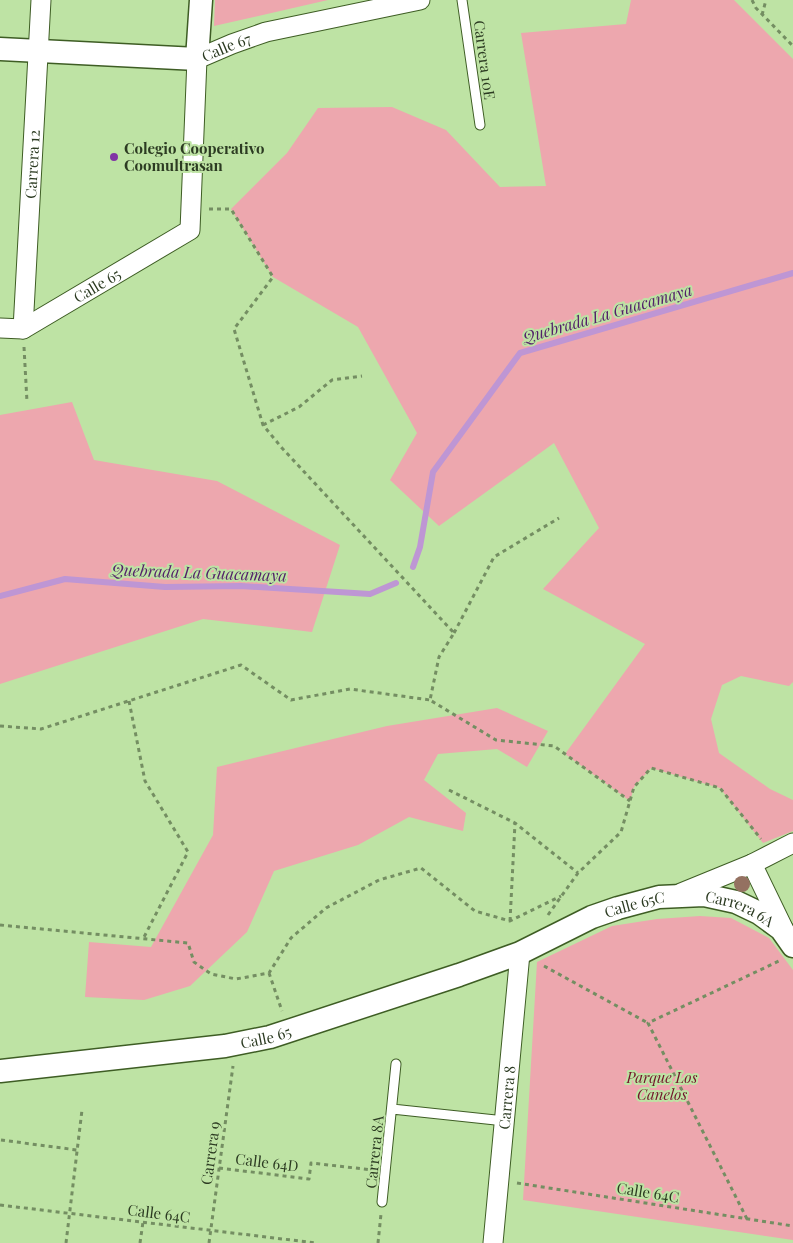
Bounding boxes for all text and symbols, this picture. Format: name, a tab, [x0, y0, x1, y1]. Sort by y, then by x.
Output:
street label: Carrera 10E	[470, 19, 500, 101]
street label: Calle 67	[199, 28, 254, 66]
street label: Carrera 12	[20, 129, 44, 199]
place label: Colegio Cooperativo Coomultrasan	[124, 138, 265, 175]
marker: Colegio Cooperativo Coomultrasan	[108, 151, 120, 163]
street label: Calle 65	[70, 263, 124, 307]
water label: Quebrada La Guacamaya	[519, 279, 694, 348]
water label: Quebrada La Guacamaya	[110, 558, 287, 586]
street label: Carrera 6A	[704, 886, 779, 931]
street label: Calle 65C	[601, 887, 665, 922]
street label: Calle 65	[239, 1021, 294, 1053]
street label: Carrera 8	[494, 1065, 519, 1130]
park label: Parque Los Canelos	[626, 1067, 698, 1104]
street label: Carrera 8A	[360, 1114, 388, 1190]
street label: Carrera 9	[196, 1120, 224, 1186]
street label: Calle 64D	[234, 1148, 300, 1176]
street label: Calle 64C	[615, 1177, 681, 1207]
street label: Calle 64C	[127, 1199, 191, 1227]

